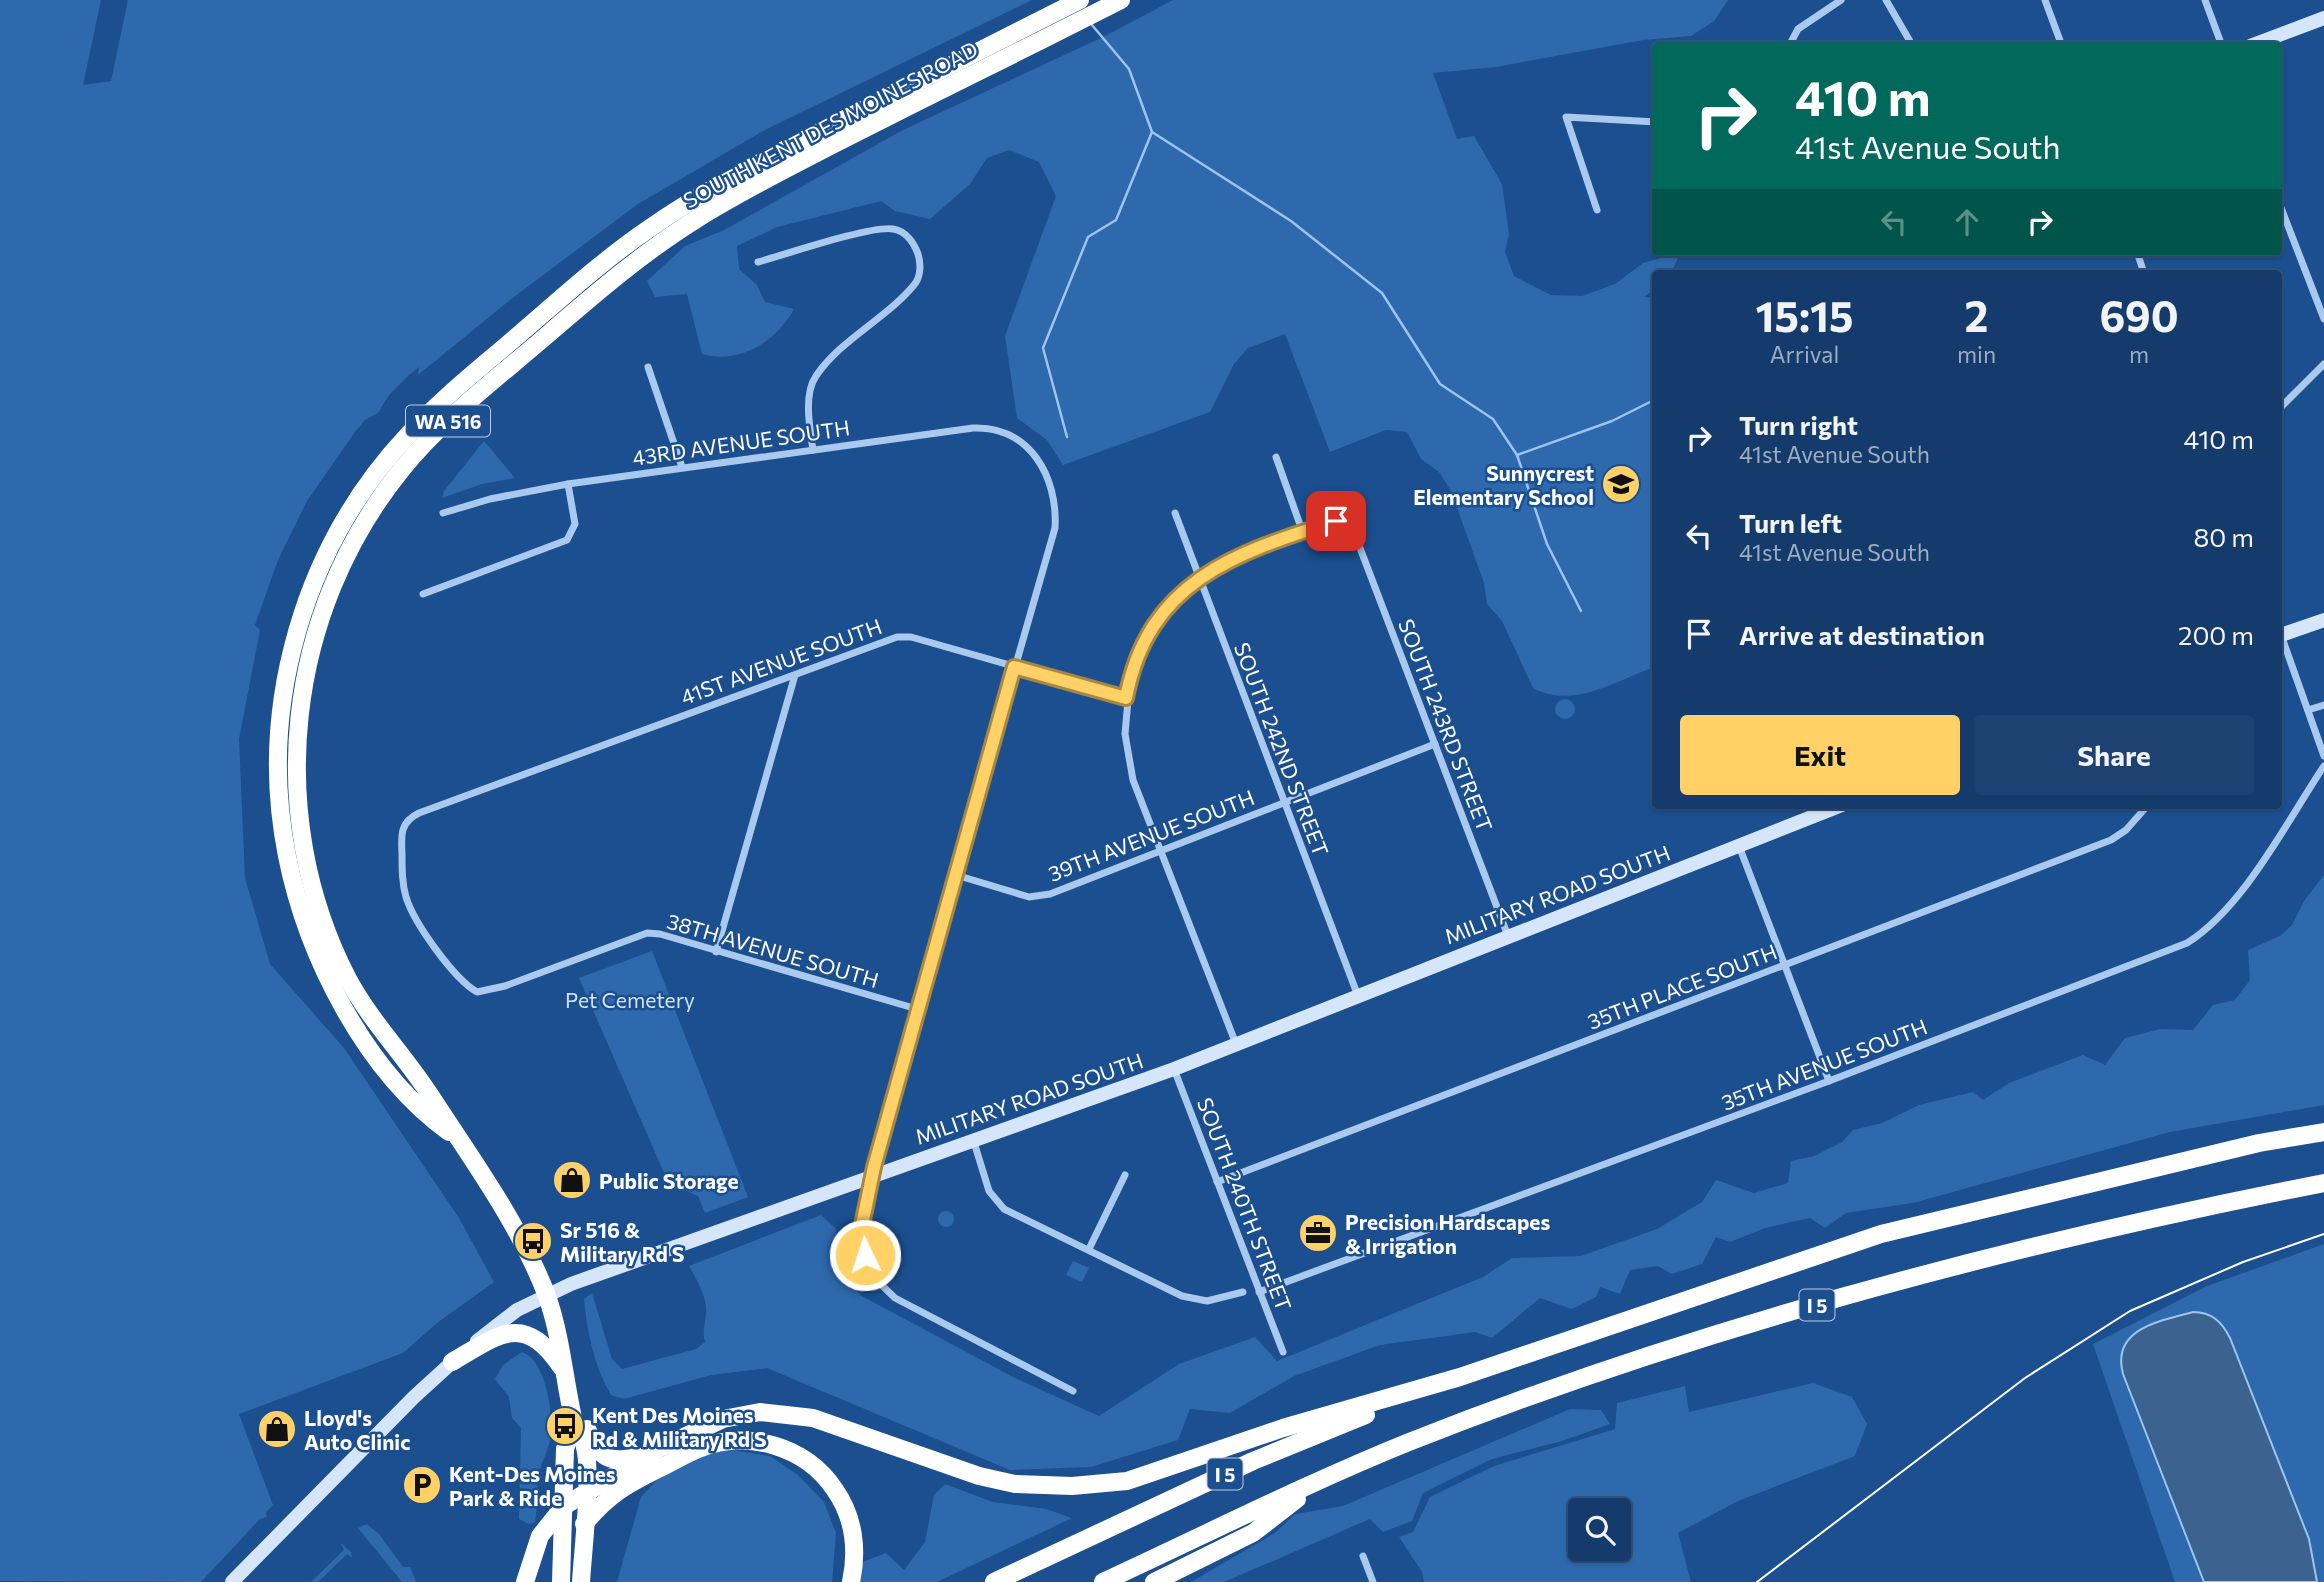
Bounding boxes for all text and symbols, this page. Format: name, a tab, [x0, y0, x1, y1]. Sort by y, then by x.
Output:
street label: SOUTH KENT DES MOINES ROAD	[679, 36, 981, 212]
text: 410 m	[1795, 66, 1930, 126]
icon: right	[1680, 70, 1771, 161]
text: 41st Avenue South	[1795, 126, 2061, 166]
icon: left	[1875, 203, 1913, 241]
icon: ahead	[1948, 203, 1986, 241]
icon: right	[2021, 203, 2059, 241]
text: 15:15	[1755, 289, 1854, 341]
text: 2	[1965, 289, 1988, 341]
text: 690	[2099, 289, 2179, 341]
text: Arrival	[1770, 340, 1839, 368]
text: min	[1957, 340, 1996, 368]
text: m	[2129, 340, 2149, 368]
road number: WA 516	[406, 406, 490, 436]
text: Turn right	[1739, 409, 1858, 440]
street label: 43RD AVENUE SOUTH	[631, 414, 851, 470]
icon: right	[1680, 419, 1718, 457]
text: 410 m	[2183, 423, 2254, 454]
text: 41st Avenue South	[1739, 440, 1930, 468]
place label: Sunnycrest Elementary School	[1413, 460, 1594, 509]
school or university icon: Sunnycrest Elementary School	[1600, 463, 1642, 505]
pin	[1306, 491, 1366, 551]
icon: arrive	[1317, 502, 1355, 540]
text: Turn left	[1739, 507, 1842, 538]
icon: left	[1680, 517, 1718, 555]
text: 80 m	[2194, 521, 2254, 552]
text: 41st Avenue South	[1739, 538, 1930, 566]
street label: 41ST AVENUE SOUTH	[677, 613, 885, 709]
street label: SOUTH 243RD STREET	[1394, 615, 1498, 835]
icon: arrive	[1680, 615, 1718, 653]
text: Arrive at destination	[1739, 619, 1985, 650]
text: 200 m	[2178, 619, 2254, 650]
street label: SOUTH 242ND STREET	[1230, 639, 1334, 859]
button: Exit	[1680, 715, 1960, 795]
button: Share	[1974, 715, 2254, 795]
street label: 39TH AVENUE SOUTH	[1044, 784, 1258, 886]
street label: MILITARY ROAD SOUTH	[1441, 839, 1673, 949]
street label: 38TH AVENUE SOUTH	[664, 908, 882, 992]
street label: 35TH PLACE SOUTH	[1584, 938, 1780, 1034]
park label: Pet Cemetery	[565, 987, 695, 1012]
street label: 35TH AVENUE SOUTH	[1718, 1013, 1930, 1115]
street label: MILITARY ROAD SOUTH	[912, 1047, 1146, 1149]
street label: SOUTH 240TH STREET	[1193, 1094, 1297, 1314]
shop icon: Public Storage	[551, 1159, 593, 1201]
place label: Public Storage	[599, 1168, 738, 1193]
place label: Precision Hardscapes & Irrigation	[1345, 1209, 1550, 1258]
office icon: Precision Hardscapes & Irrigation	[1297, 1212, 1339, 1254]
place label: Sr 516 & Military Rd S	[560, 1217, 684, 1266]
position arrow	[828, 1218, 902, 1292]
bus stop icon: Sr 516 & Military Rd S	[512, 1220, 554, 1262]
road number: I 5	[1800, 1289, 1834, 1320]
place label: Kent Des Moines Rd & Military Rd S	[592, 1402, 767, 1451]
place label: Lloyd's Auto Clinic	[304, 1405, 410, 1454]
bus stop icon: Kent Des Moines Rd & Military Rd S	[544, 1405, 586, 1447]
shop icon: Lloyd's Auto Clinic	[256, 1408, 298, 1450]
road number: I 5	[1208, 1458, 1242, 1490]
place label: Kent-Des Moines Park & Ride	[449, 1461, 616, 1510]
parking icon: Kent-Des Moines Park & Ride	[401, 1464, 443, 1506]
map controls	[1568, 1498, 1631, 1561]
button: search	[1568, 1498, 1631, 1561]

